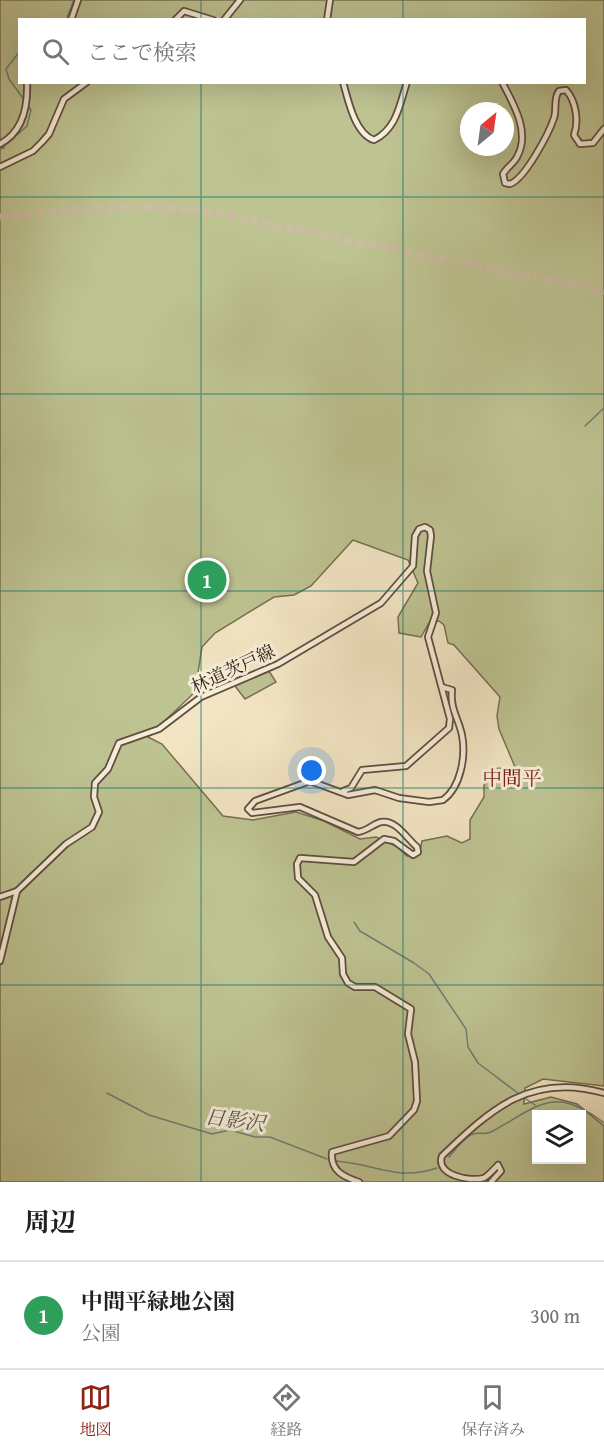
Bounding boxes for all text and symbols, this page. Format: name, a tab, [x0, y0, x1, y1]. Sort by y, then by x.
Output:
search box	[18, 18, 586, 84]
icon: search	[39, 35, 72, 68]
text: ここで検索	[87, 36, 197, 68]
north arrow	[460, 102, 514, 156]
pin: 1	[188, 558, 226, 602]
street label: 林道茨戸線	[186, 637, 279, 700]
your location	[297, 756, 326, 785]
district label: 中間平	[482, 763, 542, 792]
water label: 日影沢	[204, 1101, 270, 1138]
map controls	[532, 1110, 586, 1164]
button: layers	[532, 1110, 586, 1164]
text: 周辺	[24, 1202, 76, 1241]
text: 中間平緑地公園	[81, 1285, 235, 1317]
text: 1	[38, 1301, 49, 1330]
text: 300 m	[530, 1301, 580, 1330]
text: 公園	[81, 1318, 121, 1347]
tab: 地図	[79, 1381, 112, 1441]
tab: 経路	[270, 1381, 303, 1441]
tab: 保存済み	[461, 1381, 525, 1441]

